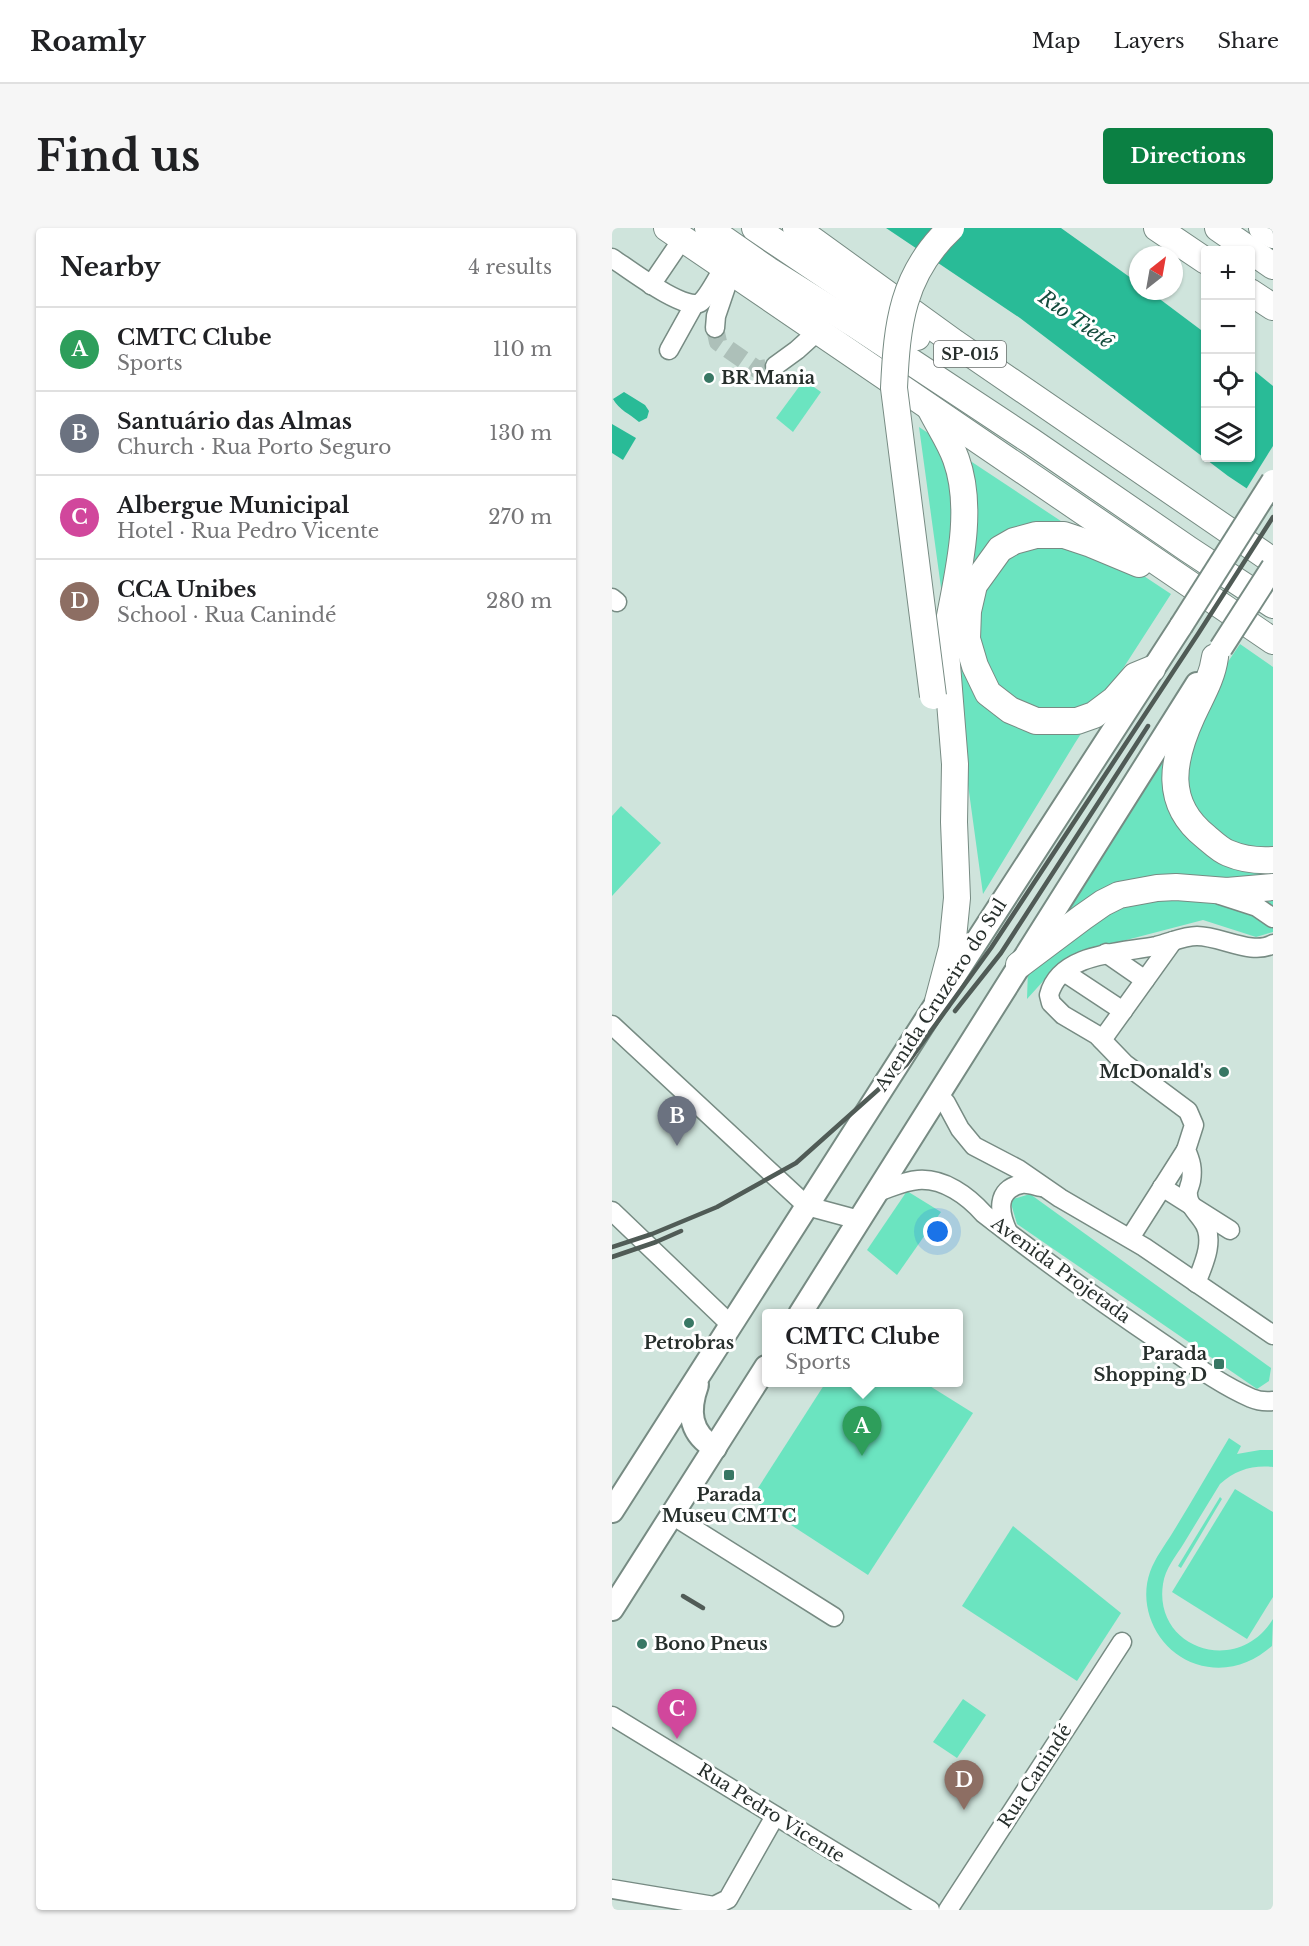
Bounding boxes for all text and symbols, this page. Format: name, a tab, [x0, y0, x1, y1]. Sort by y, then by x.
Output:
text: Roamly	[30, 24, 146, 59]
text: Map	[1032, 28, 1081, 54]
text: Layers	[1114, 28, 1185, 54]
text: Share	[1218, 28, 1279, 54]
button: Directions	[1103, 128, 1273, 184]
text: Find us	[36, 130, 200, 182]
north arrow	[1129, 246, 1183, 300]
map controls	[1201, 246, 1255, 462]
button: +	[1201, 246, 1255, 300]
text: Nearby	[60, 251, 161, 283]
text: 4 results	[468, 255, 552, 279]
water label: Rio Tietê	[1034, 284, 1119, 354]
button: −	[1201, 300, 1255, 354]
text: CMTC Clube	[117, 324, 272, 351]
text: A	[71, 337, 88, 361]
text: 110 m	[493, 337, 552, 361]
road number: SP-015	[934, 341, 1006, 367]
text: Sports	[117, 351, 183, 375]
button: locate	[1201, 354, 1255, 408]
place label: BR Mania	[721, 367, 816, 389]
marker: BR Mania	[702, 371, 716, 385]
text: Santuário das Almas	[117, 408, 352, 435]
button: layers	[1201, 408, 1255, 462]
text: B	[72, 421, 87, 445]
text: 130 m	[489, 421, 552, 445]
text: Church · Rua Porto Seguro	[117, 435, 391, 459]
text: Albergue Municipal	[117, 492, 349, 519]
text: C	[71, 505, 88, 529]
text: 270 m	[488, 505, 552, 529]
text: Hotel · Rua Pedro Vicente	[117, 519, 379, 543]
text: CCA Unibes	[117, 576, 257, 603]
text: D	[70, 589, 89, 613]
text: 280 m	[486, 589, 552, 613]
text: School · Rua Canindé	[117, 603, 336, 627]
street label: Avenida Cruzeiro do Sul	[870, 895, 1012, 1096]
place label: McDonald's	[1099, 1061, 1212, 1083]
marker: McDonald's	[1217, 1065, 1231, 1079]
pin: B	[658, 1096, 696, 1146]
street label: Avenida Projetada	[986, 1212, 1135, 1328]
your location	[923, 1217, 952, 1246]
popup	[762, 1309, 963, 1387]
marker: Petrobras	[682, 1316, 696, 1330]
text: CMTC Clube	[785, 1323, 940, 1350]
place label: Petrobras	[644, 1332, 734, 1354]
place label: Parada Shopping D	[1094, 1343, 1208, 1386]
text: Sports	[785, 1350, 851, 1374]
marker: Parada Shopping D	[1212, 1357, 1226, 1371]
pin: A	[842, 1406, 882, 1456]
marker: Parada Museu CMTC	[722, 1468, 736, 1482]
place label: Parada Museu CMTC	[662, 1484, 796, 1527]
place label: Bono Pneus	[654, 1633, 768, 1655]
marker: Bono Pneus	[635, 1637, 649, 1651]
pin: C	[658, 1690, 696, 1739]
street label: Rua Canindé	[993, 1720, 1077, 1832]
street label: Rua Pedro Vicente	[693, 1759, 849, 1867]
pin: D	[944, 1760, 984, 1810]

